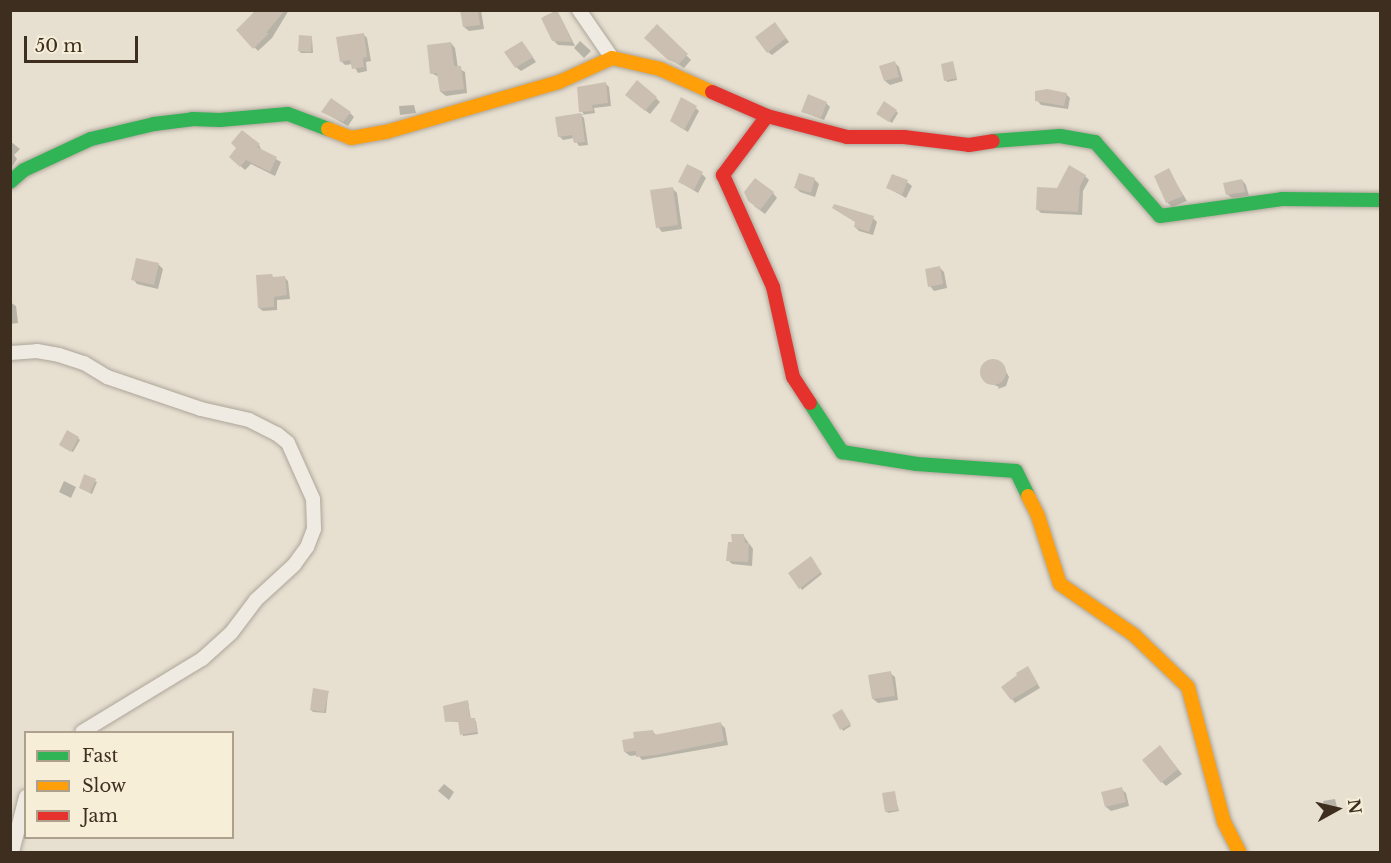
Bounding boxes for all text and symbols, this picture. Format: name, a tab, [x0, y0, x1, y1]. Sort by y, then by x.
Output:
scale bar	[27, 24, 141, 62]
text: 50 m	[35, 35, 83, 57]
legend	[24, 731, 234, 839]
text: Fast	[82, 745, 118, 767]
text: Slow	[82, 775, 126, 797]
north arrow	[1307, 779, 1367, 839]
text: N	[1344, 798, 1366, 815]
text: Jam	[82, 805, 118, 827]

